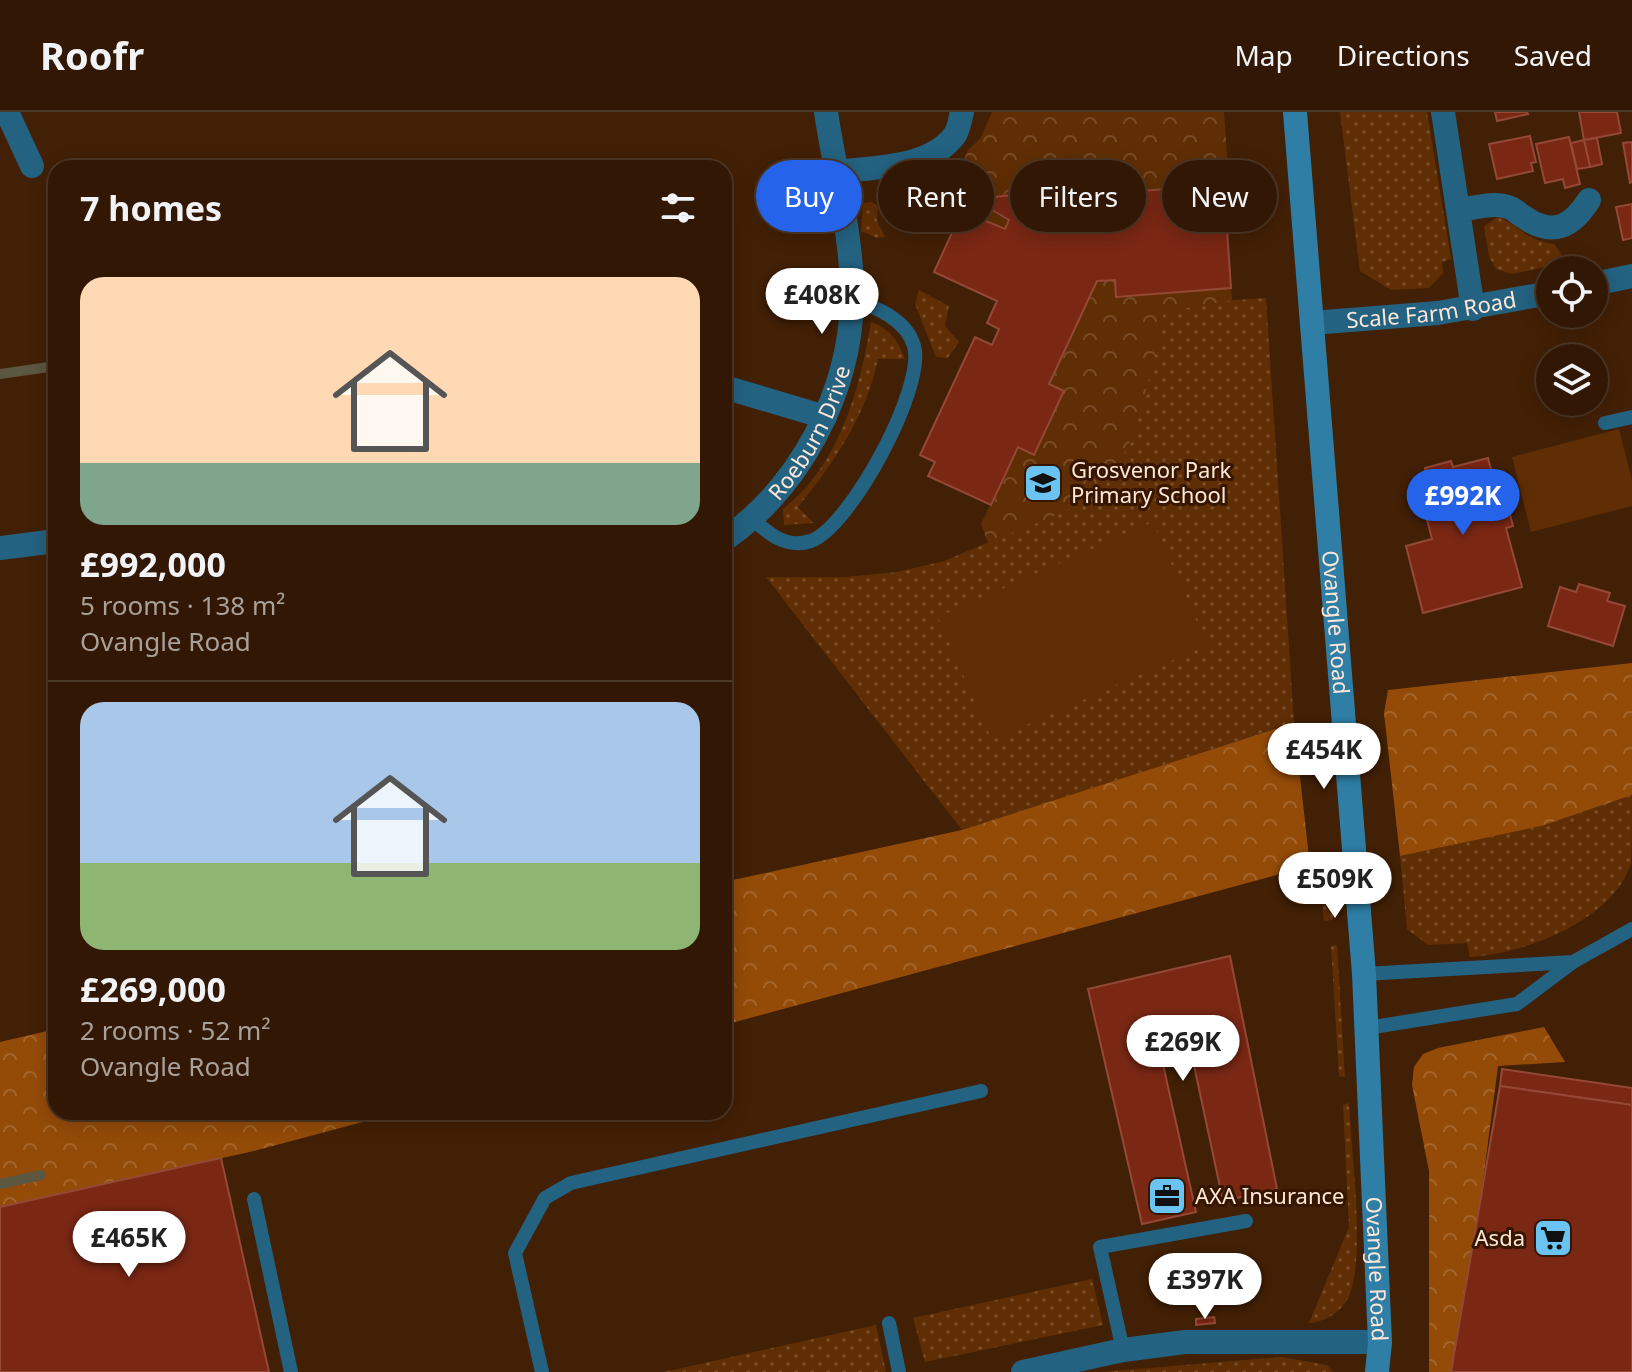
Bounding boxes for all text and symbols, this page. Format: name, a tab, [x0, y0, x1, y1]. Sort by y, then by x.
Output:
text: Roofr	[40, 29, 144, 81]
text: Map	[1234, 36, 1293, 74]
text: Directions	[1337, 36, 1470, 74]
text: Saved	[1514, 36, 1592, 74]
chip: Buy	[756, 160, 862, 232]
chip: Rent	[878, 160, 994, 232]
chip: Filters	[1010, 160, 1146, 232]
chip: New	[1162, 160, 1277, 232]
text: 7 homes	[80, 185, 222, 231]
icon: filters	[656, 186, 700, 230]
map controls	[1536, 256, 1608, 416]
button: locate	[1536, 256, 1608, 328]
pin: £408K	[766, 268, 878, 336]
text: £408K	[784, 276, 860, 312]
street label: Scale Farm Road	[1345, 283, 1518, 334]
icon: home	[318, 329, 462, 473]
button: layers	[1536, 344, 1608, 416]
street label: Roeburn Drive	[761, 362, 856, 506]
place label: Grosvenor Park Primary School	[1071, 454, 1232, 509]
school or university icon: Grosvenor Park Primary School	[1022, 462, 1064, 504]
pin: £992K	[1407, 469, 1519, 537]
text: £992K	[1425, 477, 1501, 513]
text: £992,000	[80, 541, 226, 587]
street label: Ovangle Road	[1316, 549, 1358, 696]
text: 5 rooms · 138 m²	[80, 587, 285, 623]
text: Ovangle Road	[80, 623, 251, 659]
pin: £454K	[1268, 723, 1380, 791]
text: £454K	[1286, 731, 1362, 767]
icon: home	[318, 754, 462, 898]
pin: £509K	[1279, 852, 1391, 920]
text: £509K	[1297, 860, 1373, 896]
text: £269,000	[80, 966, 226, 1012]
text: 2 rooms · 52 m²	[80, 1012, 270, 1048]
pin: £269K	[1127, 1015, 1239, 1083]
text: £269K	[1145, 1023, 1221, 1059]
text: Ovangle Road	[80, 1048, 251, 1084]
office icon: AXA Insurance	[1146, 1175, 1188, 1217]
place label: AXA Insurance	[1195, 1180, 1344, 1210]
street label: Ovangle Road	[1360, 1196, 1396, 1342]
pin: £465K	[73, 1211, 185, 1279]
supermarket icon: Asda	[1532, 1217, 1574, 1259]
text: £465K	[91, 1219, 167, 1255]
place label: Asda	[1475, 1222, 1525, 1252]
pin: £397K	[1149, 1253, 1261, 1321]
text: £397K	[1167, 1261, 1243, 1297]

